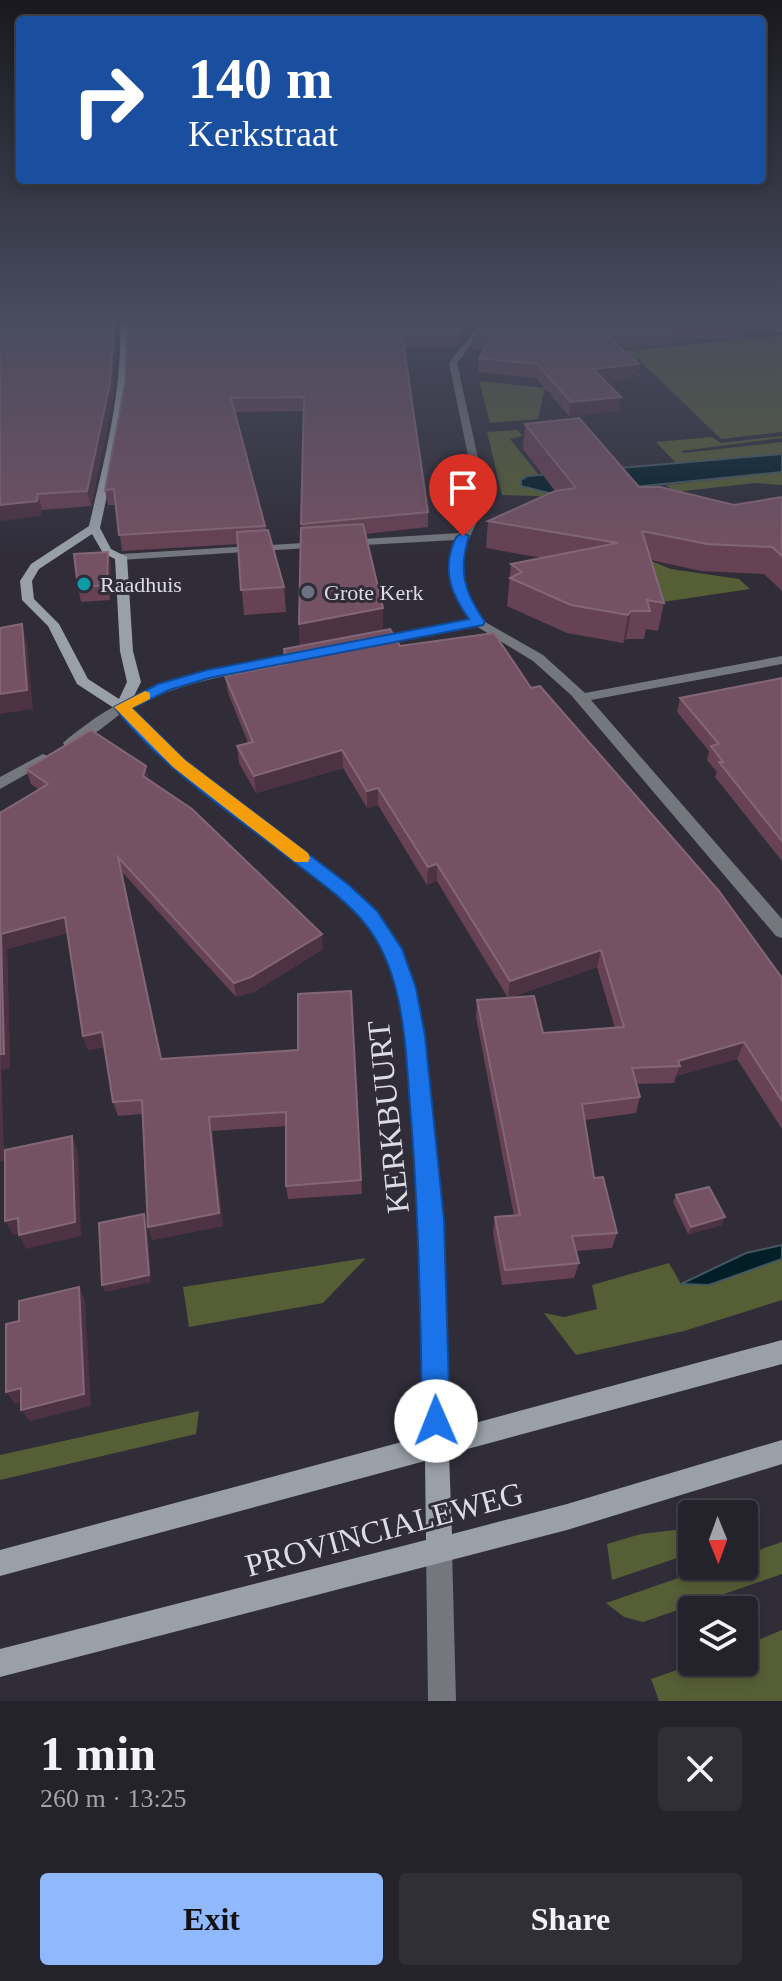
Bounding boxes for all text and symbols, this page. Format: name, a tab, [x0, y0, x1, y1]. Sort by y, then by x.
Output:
icon: right	[56, 48, 160, 152]
text: 140 m	[188, 48, 333, 110]
text: Kerkstraat	[188, 114, 338, 154]
pin	[429, 454, 497, 536]
icon: arrive	[441, 466, 485, 510]
place label: Raadhuis	[100, 572, 182, 597]
marker: Raadhuis	[75, 575, 93, 593]
place label: Grote Kerk	[324, 580, 424, 605]
marker: Grote Kerk	[299, 583, 317, 601]
street label: KERKBUURT	[360, 1018, 416, 1215]
position arrow	[394, 1379, 478, 1463]
street label: PROVINCIALEWEG	[241, 1475, 527, 1583]
north arrow	[678, 1500, 758, 1580]
map controls	[678, 1500, 758, 1676]
button: layers	[678, 1596, 758, 1676]
text: 1 min	[40, 1727, 156, 1780]
button: close	[658, 1727, 742, 1811]
text: 260 m · 13:25	[40, 1784, 187, 1813]
button: Exit	[40, 1873, 383, 1965]
button: Share	[399, 1873, 742, 1965]

